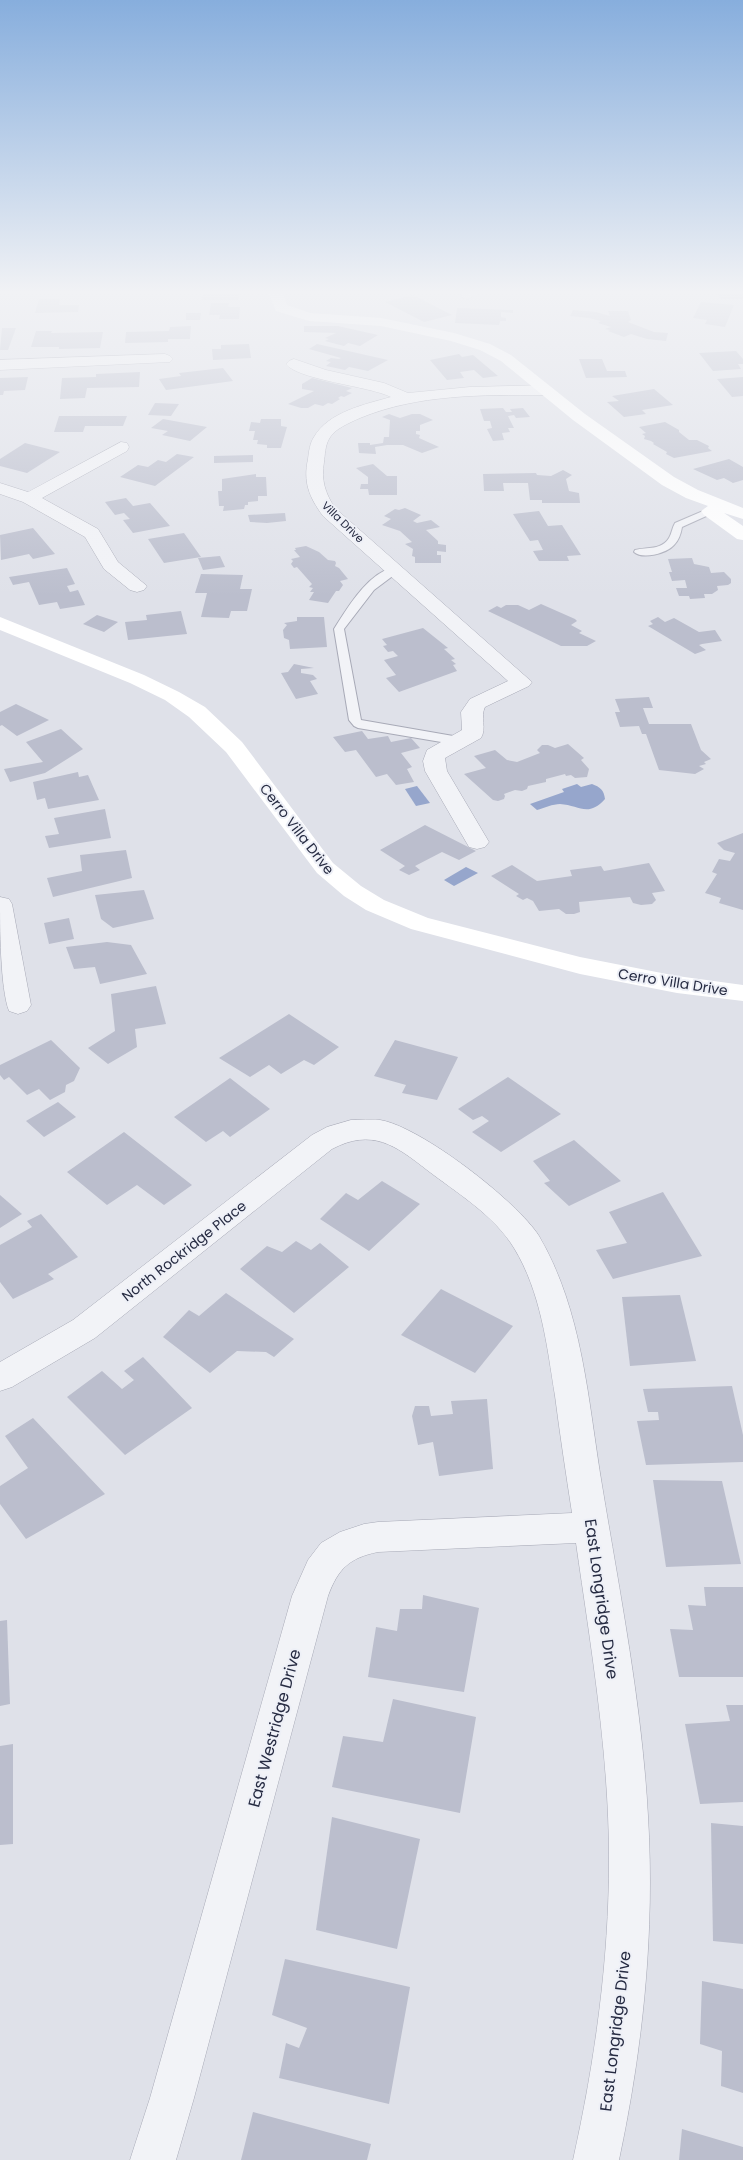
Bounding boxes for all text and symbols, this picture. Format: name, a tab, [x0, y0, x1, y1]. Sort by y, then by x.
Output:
street label: Villa Drive	[318, 498, 368, 546]
street label: Cerro Villa Drive	[255, 779, 339, 879]
street label: Cerro Villa Drive	[617, 963, 730, 1001]
street label: North Rockridge Place	[117, 1196, 251, 1306]
street label: East Longridge Drive	[579, 1517, 624, 1681]
street label: East Westridge Drive	[242, 1646, 307, 1810]
street label: East Longridge Drive	[594, 1949, 637, 2113]

